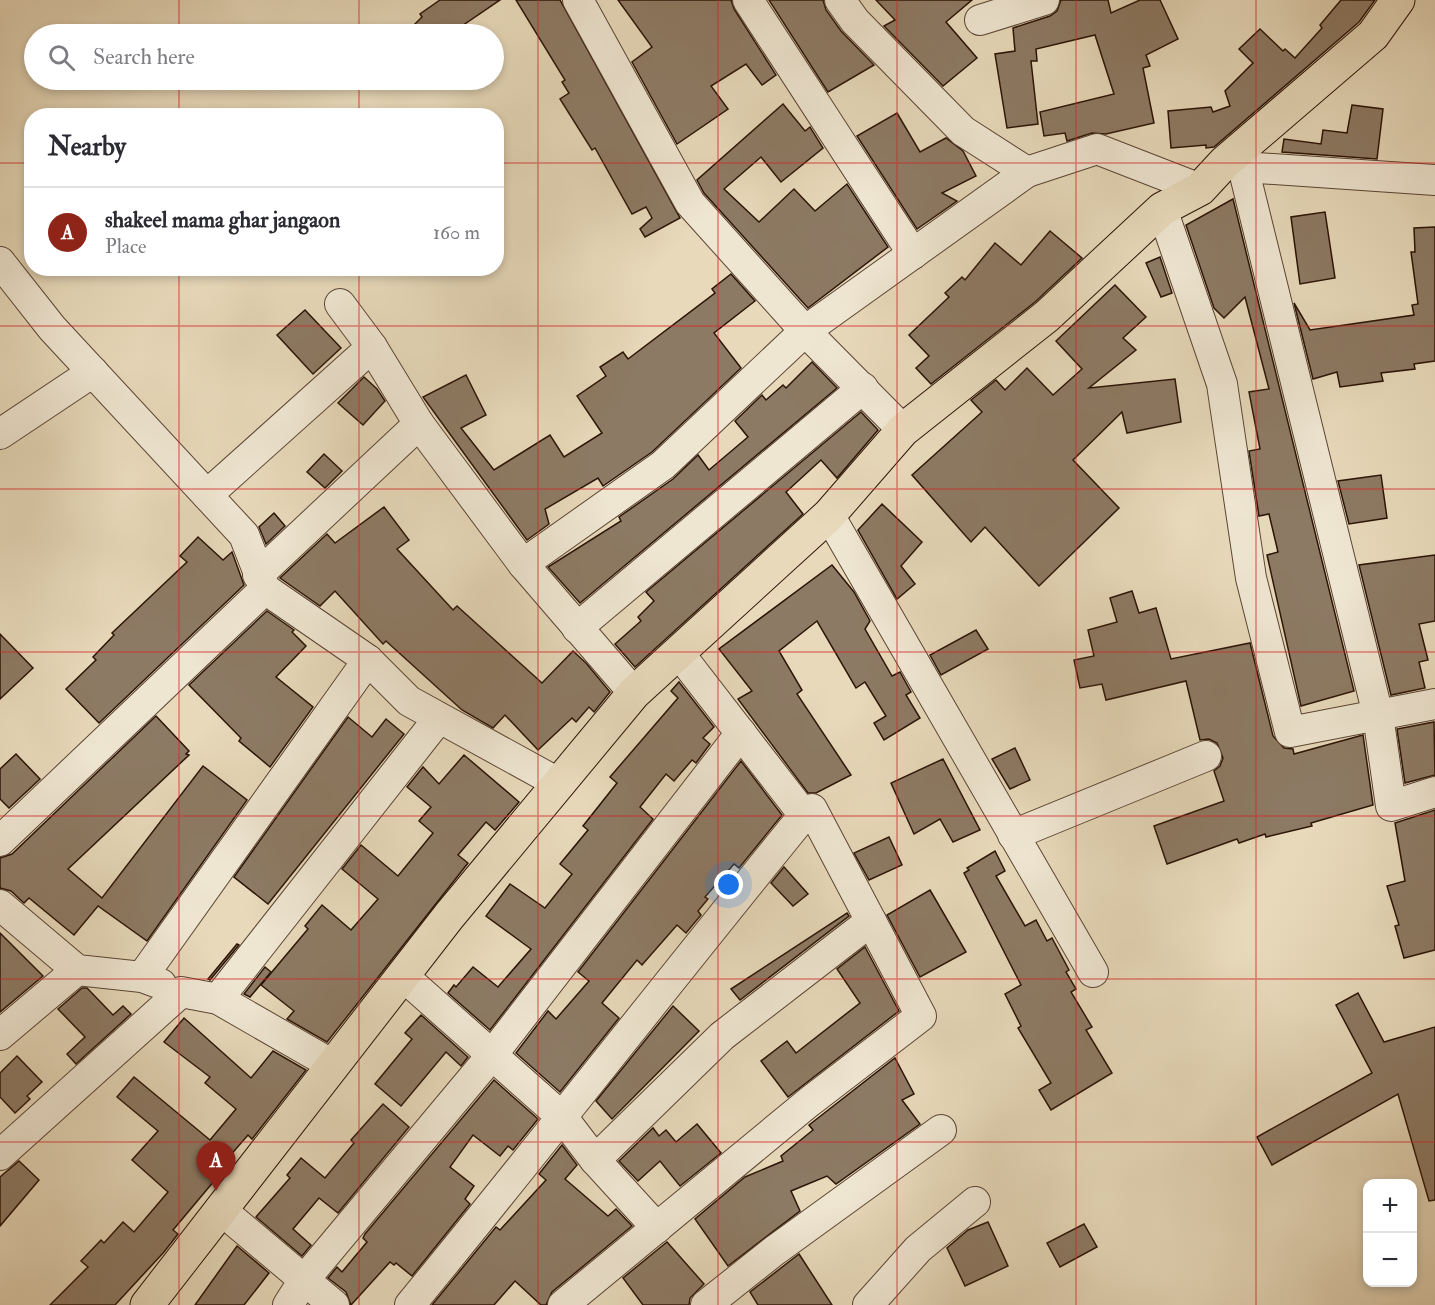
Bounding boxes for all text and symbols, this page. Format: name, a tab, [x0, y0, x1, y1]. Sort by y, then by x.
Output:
search box	[24, 24, 504, 90]
icon: search	[45, 41, 78, 74]
text: Search here	[93, 43, 195, 71]
text: Nearby	[48, 131, 126, 163]
text: shakeel mama ghar jangaon	[105, 206, 340, 234]
text: A	[61, 220, 74, 245]
text: 160 m	[433, 220, 480, 245]
text: Place	[105, 234, 146, 259]
your location	[714, 870, 743, 899]
pin: A	[196, 1142, 236, 1191]
map controls	[1363, 1179, 1417, 1287]
button: +	[1363, 1179, 1417, 1233]
button: −	[1363, 1233, 1417, 1287]

